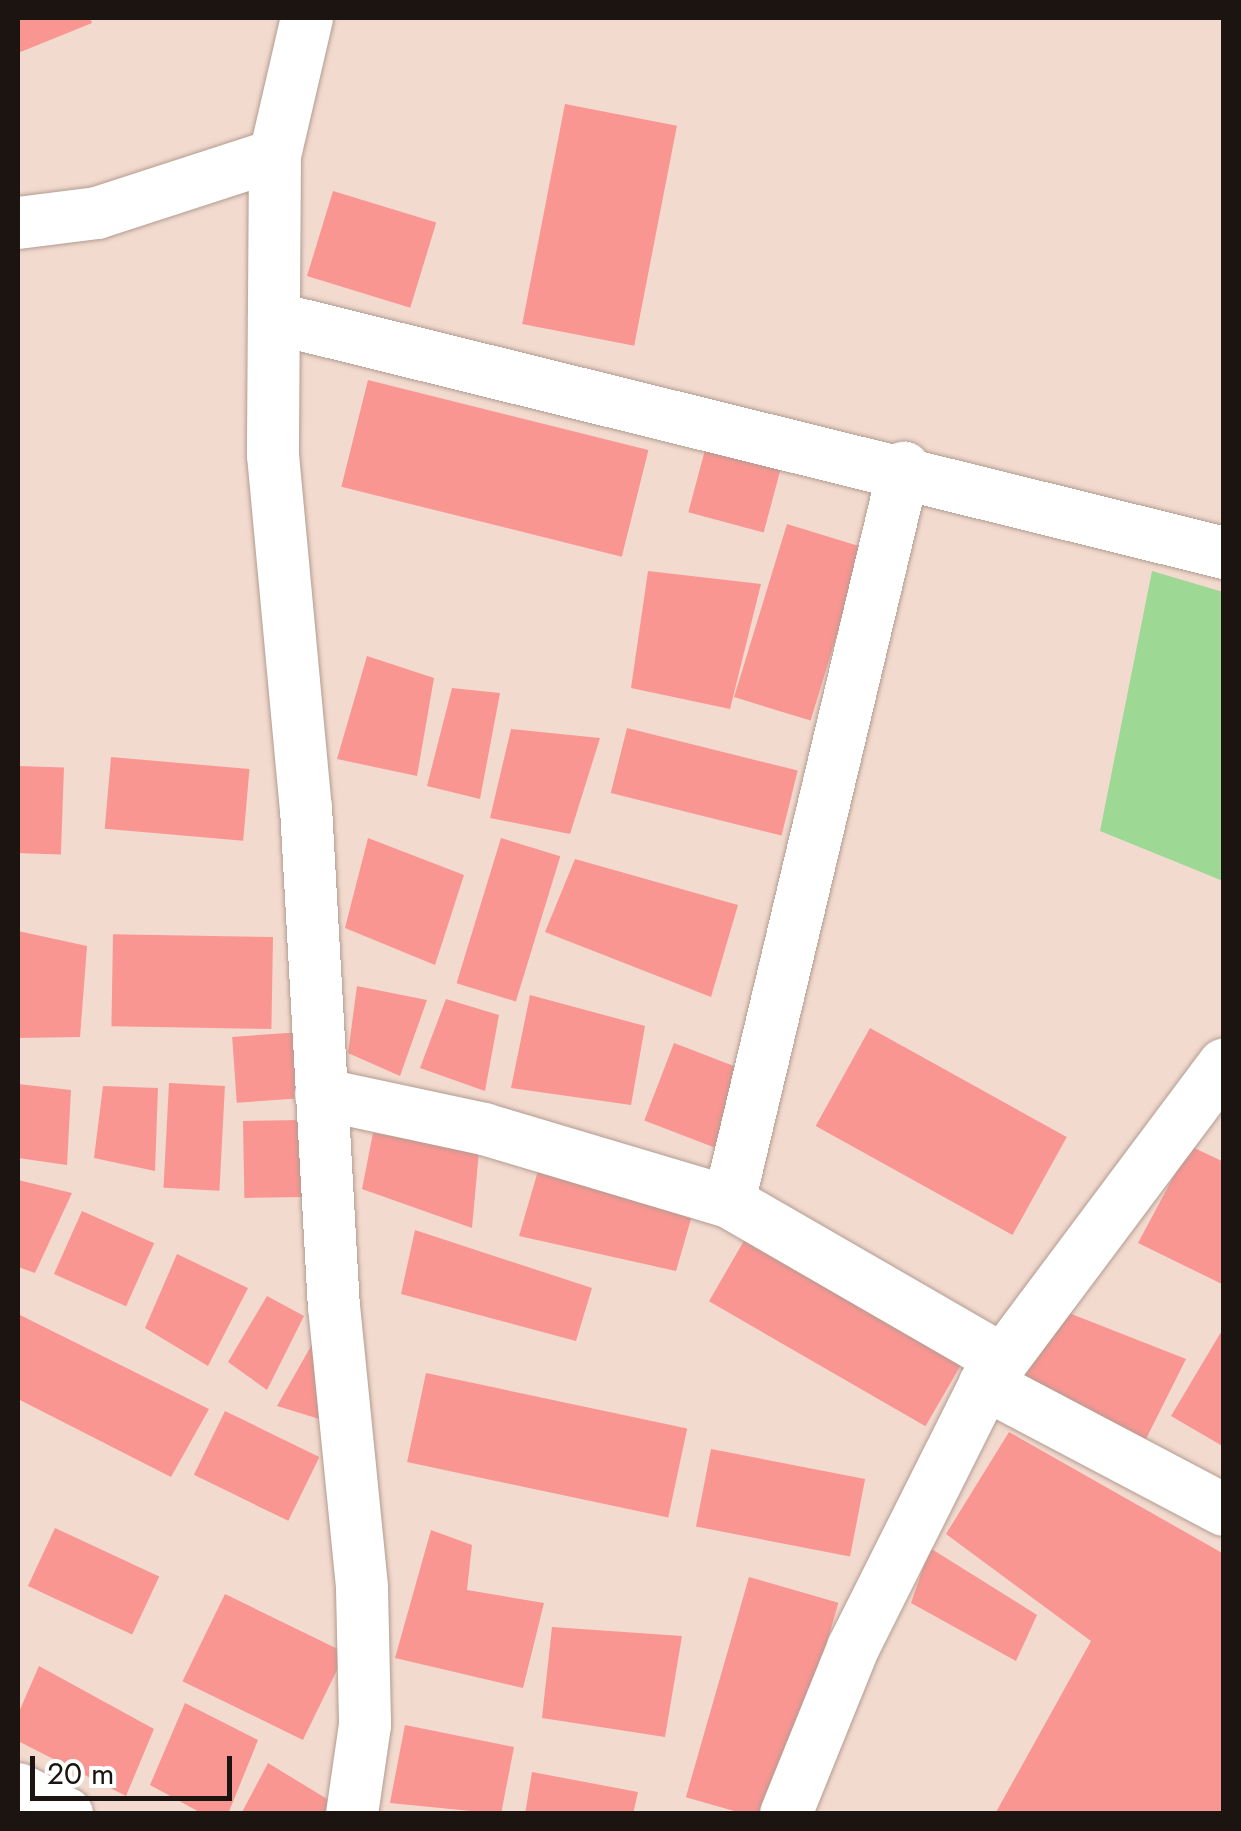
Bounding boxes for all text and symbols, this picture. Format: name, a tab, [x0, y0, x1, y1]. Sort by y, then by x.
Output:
scale bar	[35, 1736, 238, 1798]
text: 20 m	[47, 1752, 114, 1795]

